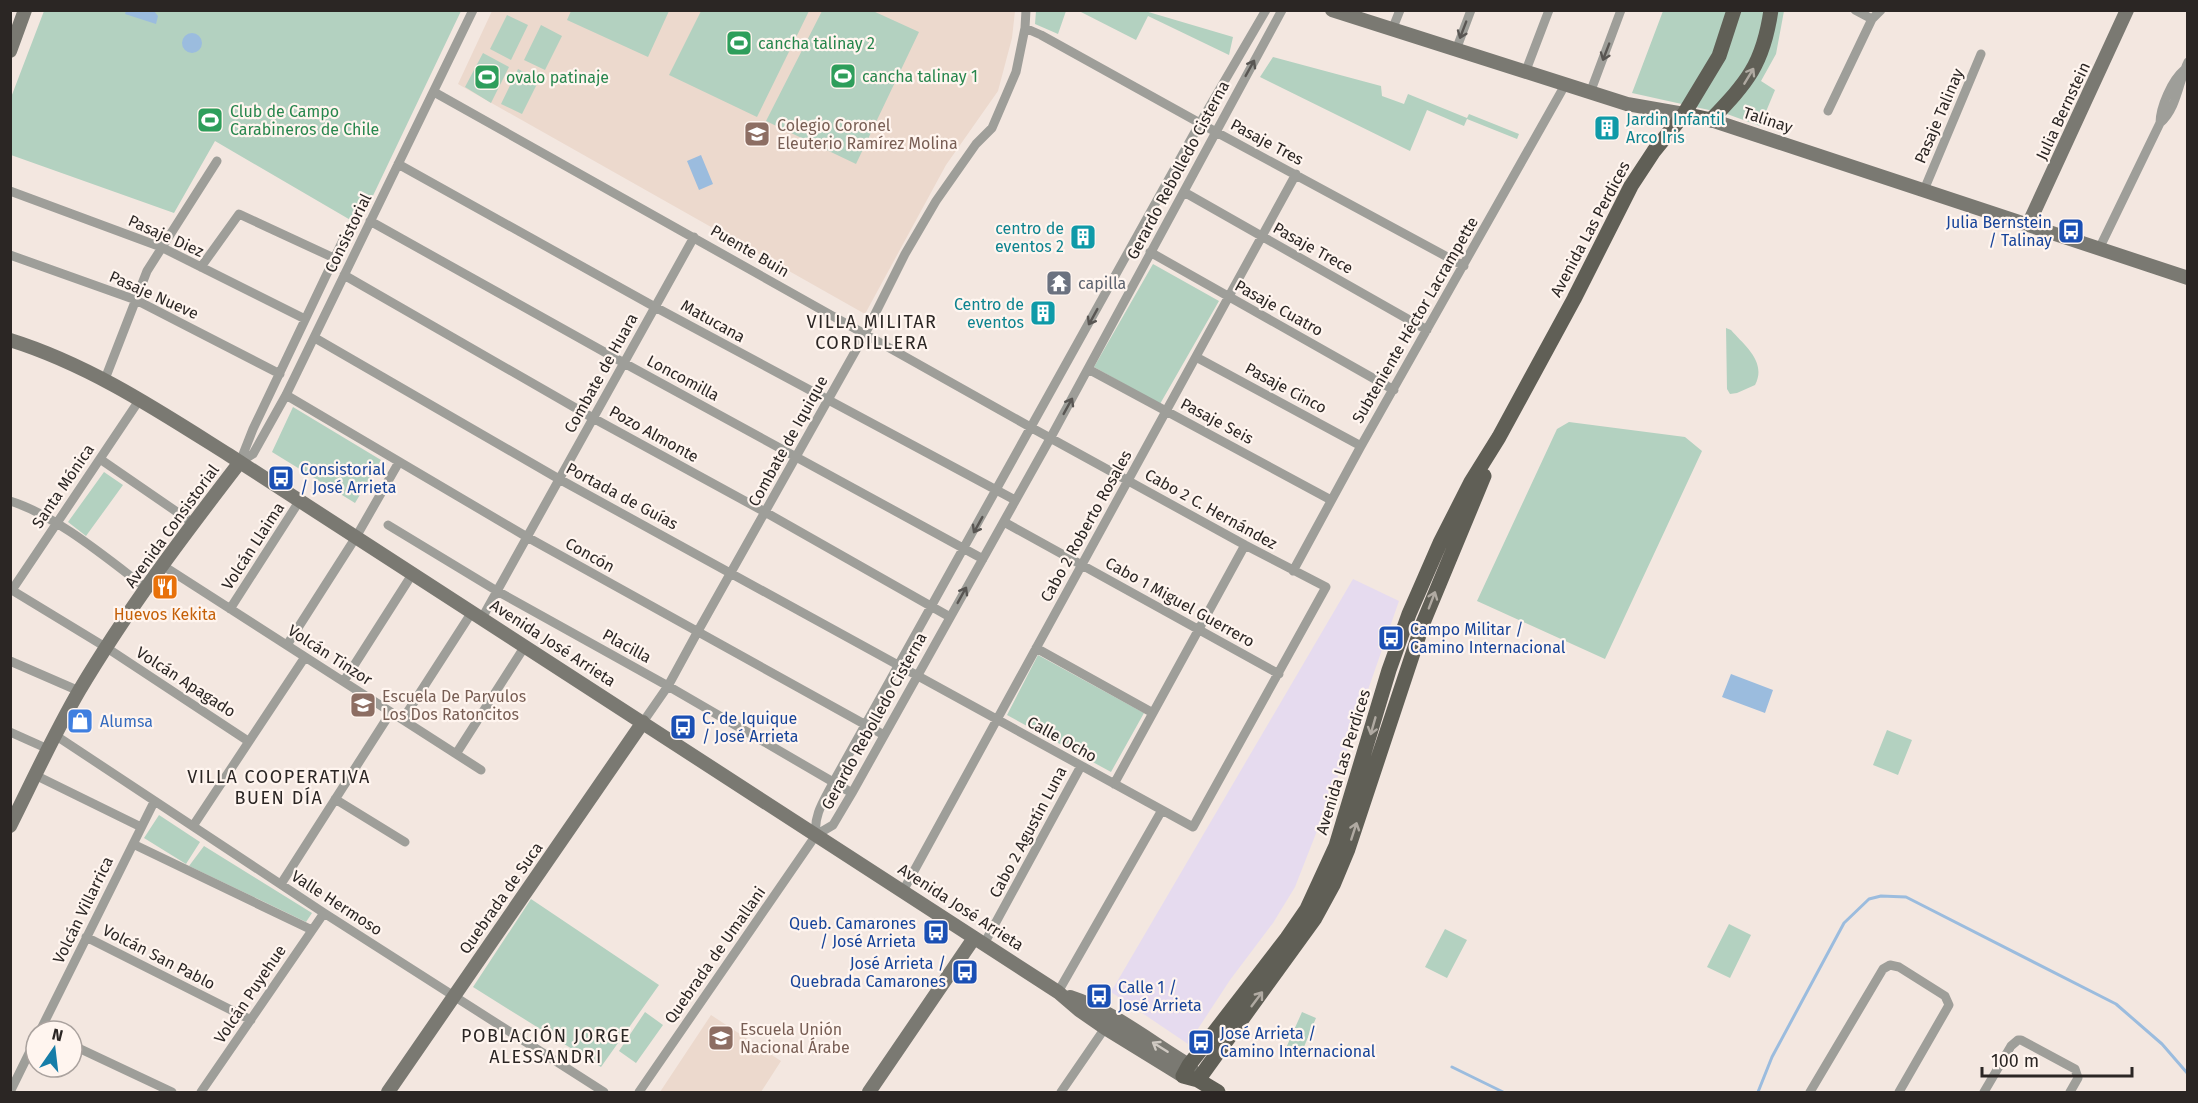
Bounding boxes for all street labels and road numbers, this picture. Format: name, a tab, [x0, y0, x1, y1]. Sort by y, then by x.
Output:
street label: Julia Bernstein	[2032, 59, 2094, 163]
street label: Pasaje Talinay	[1910, 66, 1968, 166]
street label: Gerardo Rebolledo Cisterna	[1123, 77, 1233, 263]
street label: Talinay	[1741, 103, 1795, 137]
street label: Pasaje Tres	[1227, 115, 1307, 169]
street label: Avenida Las Perdices	[1546, 158, 1634, 300]
street label: Consistorial	[321, 190, 375, 276]
street label: Pasaje Diez	[125, 211, 207, 261]
street label: Subteniente Héctor Lacrampette	[1348, 213, 1482, 427]
street label: Pasaje Trece	[1270, 218, 1356, 278]
street label: Puente Buin	[707, 221, 793, 281]
street label: Pasaje Nueve	[106, 267, 202, 323]
street label: Pasaje Cuatro	[1232, 276, 1326, 340]
street label: Matucana	[678, 296, 748, 346]
street label: Combate de Huara	[560, 310, 642, 436]
street label: Loncomilla	[644, 351, 722, 405]
street label: Pasaje Cinco	[1242, 359, 1330, 417]
street label: Combate de Iquique	[744, 372, 832, 510]
street label: Pasaje Seis	[1177, 394, 1257, 448]
street label: Pozo Almonte	[606, 402, 702, 466]
street label: Santa Mónica	[28, 440, 98, 532]
street label: Cabo 2 Roberto Rosales	[1036, 447, 1136, 605]
street label: Portada de Guías	[563, 459, 681, 533]
street label: Avenida Consistorial	[121, 460, 223, 591]
street label: Cabo 2 C. Hernández	[1142, 465, 1280, 553]
street label: Volcán Llaima	[218, 499, 288, 593]
street label: Concón	[562, 534, 618, 576]
street label: Cabo 1 Miguel Guerrero	[1102, 553, 1258, 651]
street label: Avenida José Arrieta	[487, 595, 619, 691]
street label: Volcán Tinzor	[284, 621, 376, 690]
street label: Placilla	[599, 625, 655, 667]
street label: Gerardo Rebolledo Cisterna	[817, 629, 931, 813]
street label: Volcán Apagado	[133, 643, 239, 721]
street label: Avenida Las Perdices	[1312, 687, 1374, 837]
street label: Calle Ocho	[1024, 712, 1100, 766]
street label: Cabo 2 Agustín Luna	[985, 763, 1071, 901]
street label: Quebrada de Suca	[455, 838, 547, 958]
street label: Volcán Villarrica	[49, 853, 117, 967]
street label: Avenida José Arrieta	[895, 859, 1027, 955]
street label: Valle Hermoso	[288, 867, 386, 939]
street label: Quebrada de Umallani	[661, 883, 769, 1027]
street label: Volcán San Pablo	[100, 920, 218, 994]
street label: Volcán Puyehue	[210, 941, 290, 1047]

